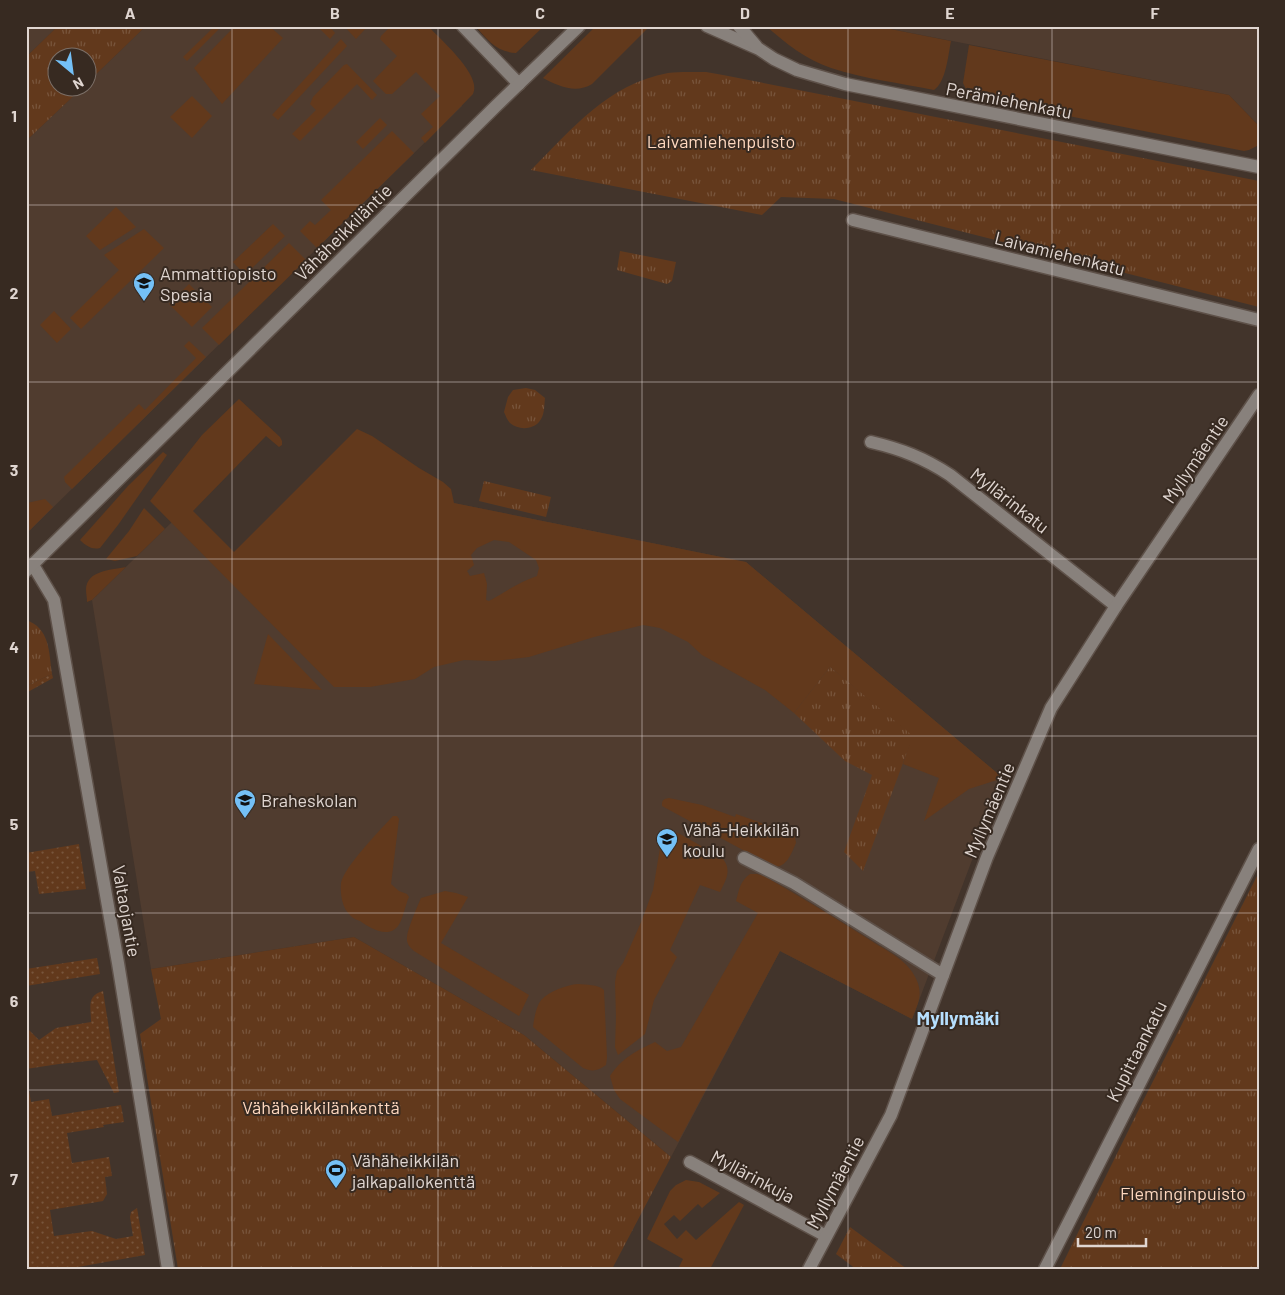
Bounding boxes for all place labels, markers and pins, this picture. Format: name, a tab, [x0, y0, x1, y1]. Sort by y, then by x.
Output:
place label: Ammattiopisto Spesia	[160, 262, 277, 305]
school or university icon: Ammattiopisto Spesia	[132, 271, 156, 302]
school or university icon: Braheskolan	[233, 788, 257, 819]
place label: Braheskolan	[261, 789, 357, 811]
place label: Vähä-Heikkilän koulu	[683, 818, 799, 861]
school or university icon: Vähä-Heikkilän koulu	[655, 827, 679, 858]
place label: Vähäheikkilän jalkapallokenttä	[351, 1149, 475, 1192]
sports icon: Vähäheikkilän jalkapallokenttä	[324, 1158, 348, 1189]

